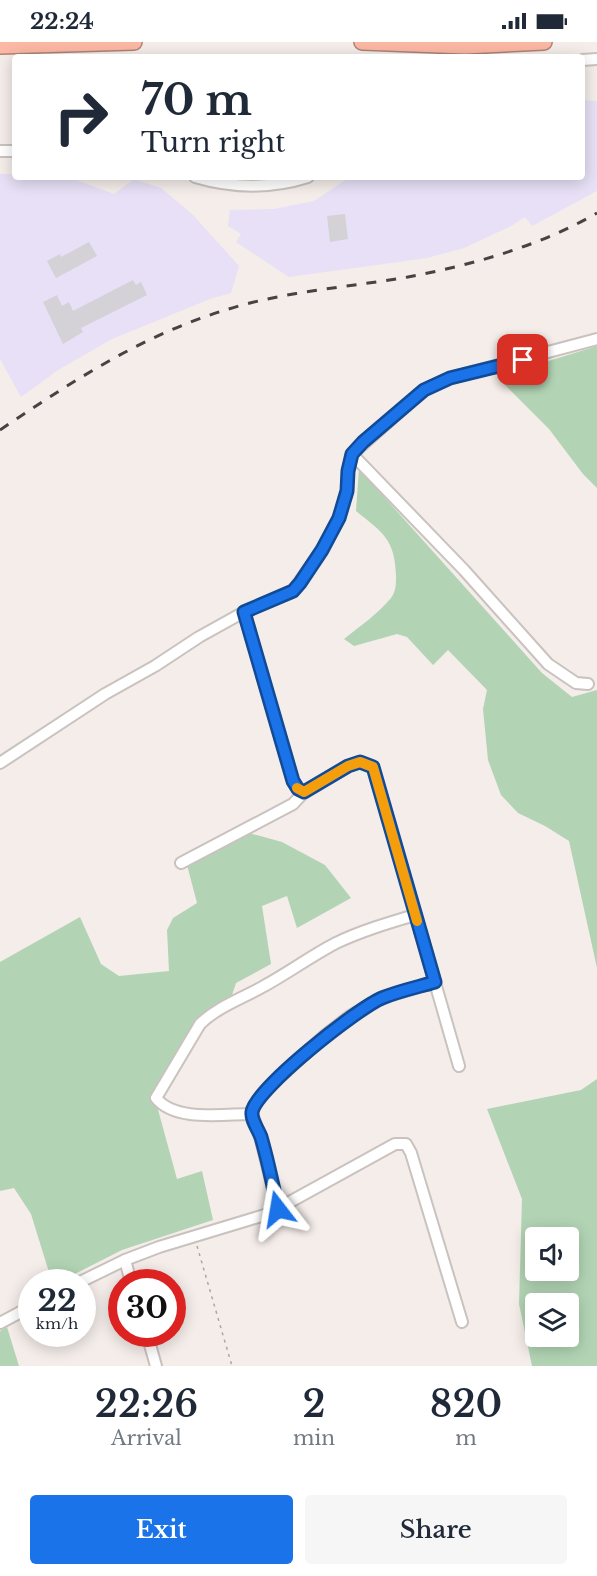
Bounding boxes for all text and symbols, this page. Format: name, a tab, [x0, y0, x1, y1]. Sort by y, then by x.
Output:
text: 22:24	[30, 8, 94, 35]
text: 70 m	[141, 74, 252, 126]
icon: right	[42, 78, 120, 156]
text: Turn right	[141, 126, 285, 159]
pin	[497, 334, 548, 385]
icon: arrive	[506, 343, 539, 376]
position arrow	[246, 1177, 310, 1241]
map controls	[525, 1227, 579, 1347]
button: sound	[525, 1227, 579, 1281]
speed limit sign: 30	[108, 1269, 186, 1347]
text: 22	[37, 1282, 77, 1319]
button: layers	[525, 1293, 579, 1347]
text: km/h	[36, 1314, 78, 1333]
text: 22:26	[95, 1382, 198, 1427]
text: 2	[302, 1382, 325, 1427]
text: 820	[430, 1382, 502, 1427]
text: Arrival	[111, 1426, 182, 1450]
text: min	[293, 1426, 335, 1450]
text: m	[455, 1426, 477, 1450]
button: Exit	[30, 1495, 293, 1564]
button: Share	[305, 1495, 567, 1564]

